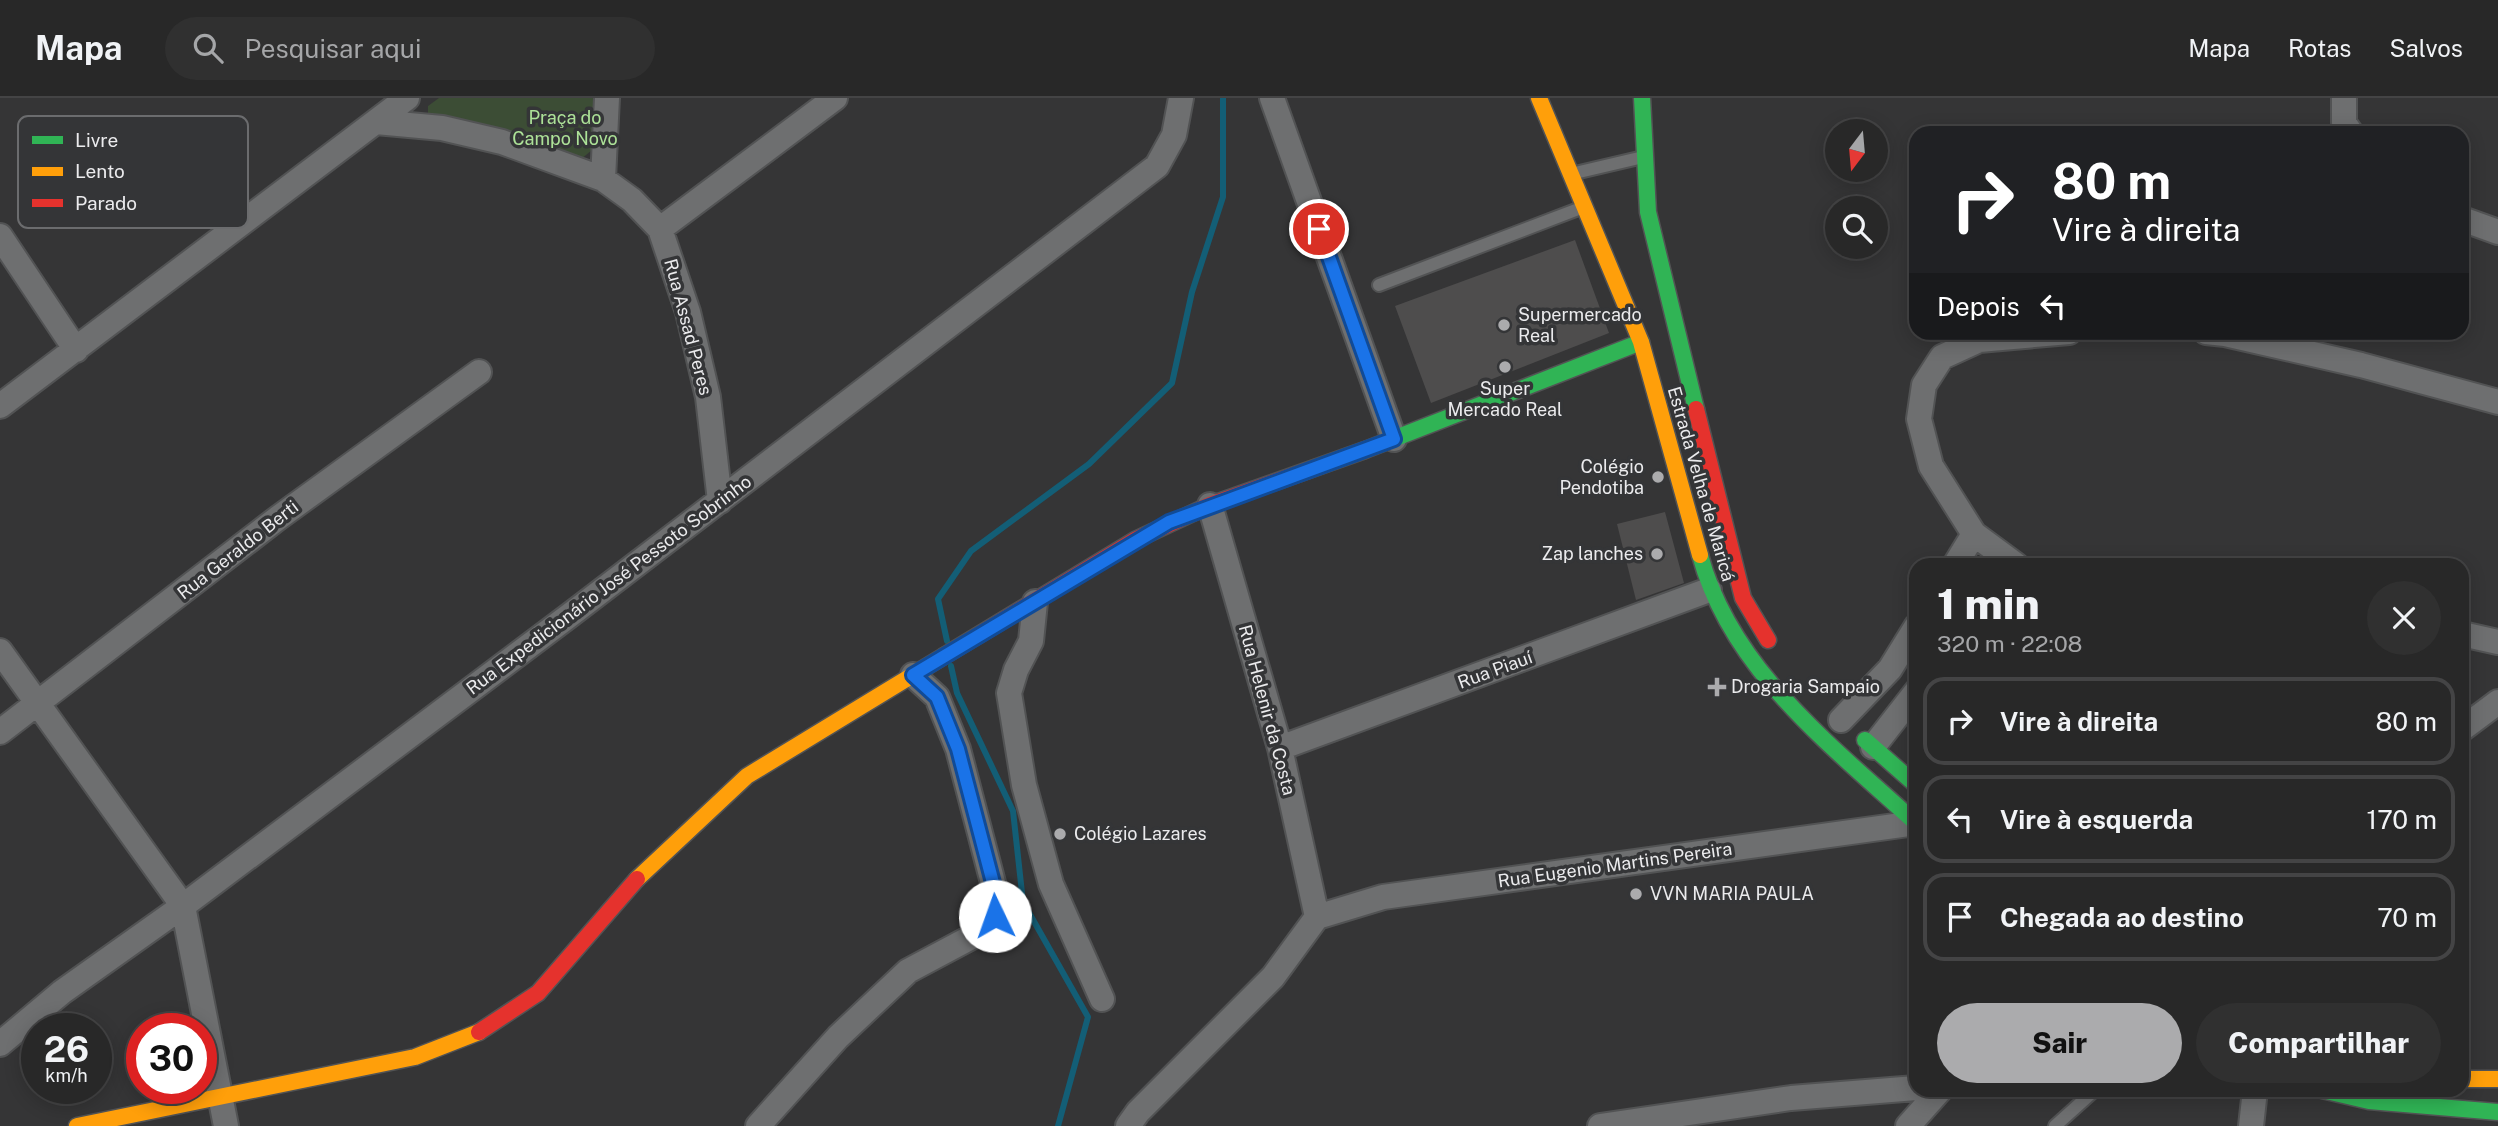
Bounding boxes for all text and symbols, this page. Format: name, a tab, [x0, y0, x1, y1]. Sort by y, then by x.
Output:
search box	[165, 17, 655, 80]
text: Mapa	[35, 29, 123, 67]
icon: search	[189, 29, 227, 67]
text: Pesquisar aqui	[245, 33, 421, 64]
text: Mapa	[2188, 34, 2250, 62]
text: Rotas	[2288, 34, 2351, 62]
text: Salvos	[2389, 34, 2463, 62]
park label: Praça do Campo Novo	[512, 107, 618, 149]
legend	[18, 116, 248, 228]
north arrow	[1825, 119, 1888, 182]
map controls	[1825, 119, 1888, 259]
text: Livre	[75, 129, 118, 151]
text: 80 m	[2052, 152, 2171, 210]
icon: right	[1937, 154, 2028, 245]
text: Lento	[75, 160, 125, 182]
text: Parado	[75, 192, 137, 214]
button: search	[1825, 196, 1888, 259]
pin	[1289, 199, 1349, 259]
icon: arrive	[1300, 210, 1338, 248]
text: Vire à direita	[2052, 211, 2240, 248]
street label: Rua Assad Peres	[660, 256, 717, 397]
icon: left	[2034, 287, 2072, 325]
text: Depois	[1937, 291, 2020, 322]
place label: Supermercado Real	[1518, 304, 1642, 346]
marker: Supermercado Real	[1496, 317, 1512, 333]
marker: Super Mercado Real	[1497, 359, 1513, 375]
place label: Super Mercado Real	[1447, 378, 1563, 420]
street label: Estrada Velha de Maricá	[1664, 384, 1739, 584]
place label: Colégio Pendotiba	[1559, 456, 1644, 498]
marker: Colégio Pendotiba	[1650, 469, 1666, 485]
street label: Rua Expedicionário José Pessoto Sobrinho	[462, 470, 755, 699]
street label: Rua Geraldo Berti	[173, 496, 302, 603]
place label: Zap lanches	[1542, 543, 1643, 564]
marker: Zap lanches	[1649, 546, 1665, 562]
text: 1 min	[1937, 579, 2040, 628]
button: close	[2367, 581, 2441, 655]
street label: Rua Helenir da Costa	[1235, 622, 1300, 797]
text: 320 m · 22:08	[1937, 630, 2082, 657]
street label: Rua Piauí	[1455, 646, 1535, 693]
place label: Drogaria Sampaio	[1731, 676, 1880, 697]
marker: Drogaria Sampaio	[1709, 679, 1725, 695]
icon: right	[1941, 702, 1979, 740]
text: Vire à direita	[2000, 706, 2158, 737]
text: 80 m	[2376, 706, 2437, 737]
icon: left	[1941, 800, 1979, 838]
text: Vire à esquerda	[2000, 804, 2193, 835]
text: 170 m	[2367, 804, 2437, 835]
place label: Colégio Lazares	[1074, 823, 1207, 844]
marker: Colégio Lazares	[1052, 826, 1068, 842]
street label: Rua Eugenio Martins Pereira	[1496, 838, 1733, 891]
position arrow	[958, 879, 1032, 953]
place label: VVN MARIA PAULA	[1650, 883, 1814, 904]
marker: VVN MARIA PAULA	[1628, 886, 1644, 902]
icon: arrive	[1941, 898, 1979, 936]
text: Chegada ao destino	[2000, 902, 2244, 933]
text: 70 m	[2377, 902, 2437, 933]
button: Sair	[1937, 1003, 2182, 1083]
button: Compartilhar	[2196, 1003, 2441, 1083]
speed limit sign: 30	[126, 1013, 217, 1104]
text: 26	[44, 1029, 89, 1070]
text: km/h	[45, 1065, 88, 1086]

